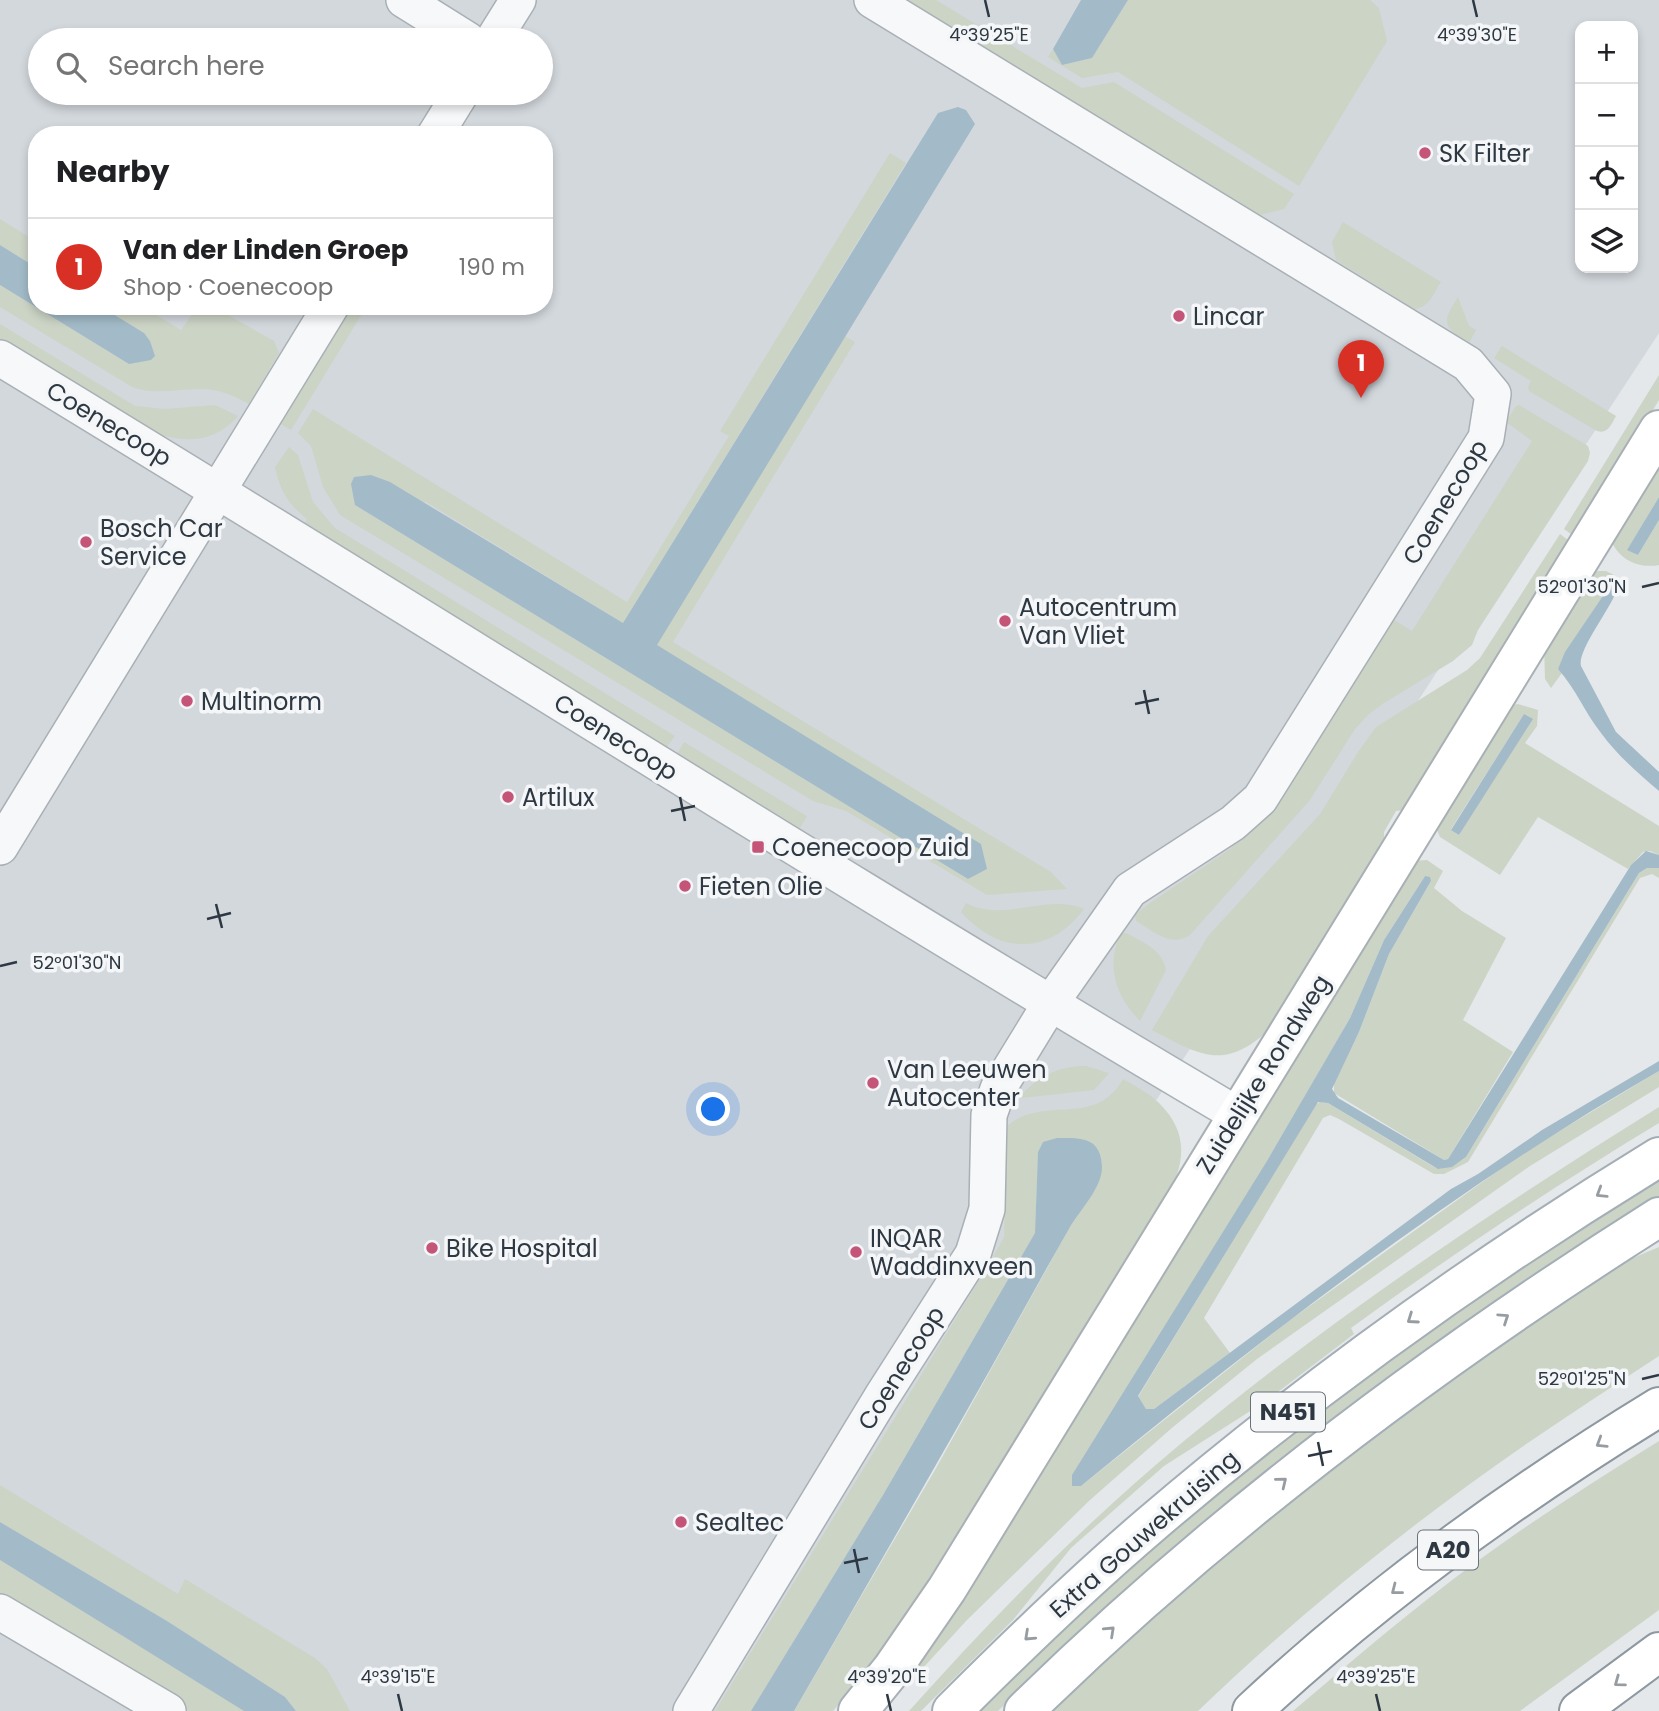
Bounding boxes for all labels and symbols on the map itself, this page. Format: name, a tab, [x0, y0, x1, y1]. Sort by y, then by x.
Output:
text: 4°39'25"E	[949, 22, 1029, 47]
text: 4°39'30"E	[1437, 22, 1517, 47]
place label: SK Filter	[1439, 137, 1530, 170]
marker: SK Filter	[1417, 145, 1433, 161]
place label: Lincar	[1193, 300, 1264, 333]
marker: Lincar	[1171, 308, 1187, 324]
pin: 1	[1338, 340, 1384, 398]
street label: Coenecoop	[40, 374, 178, 474]
street label: Coenecoop	[1395, 433, 1495, 571]
place label: Bosch Car Service	[100, 512, 223, 573]
marker: Bosch Car Service	[78, 534, 94, 550]
text: 52°01'30"N	[1538, 574, 1626, 599]
place label: Autocentrum Van Vliet	[1019, 591, 1177, 652]
marker: Autocentrum Van Vliet	[997, 613, 1013, 629]
place label: Multinorm	[201, 685, 322, 718]
street label: Coenecoop	[548, 686, 684, 788]
marker: Multinorm	[179, 693, 195, 709]
place label: Artilux	[522, 781, 595, 814]
marker: Artilux	[500, 789, 516, 805]
place label: Coenecoop Zuid	[772, 831, 969, 864]
marker: Coenecoop Zuid	[750, 839, 766, 855]
place label: Fieten Olie	[699, 870, 823, 903]
marker: Fieten Olie	[677, 878, 693, 894]
text: 52°01'30"N	[33, 950, 121, 975]
street label: Zuidelijke Rondweg	[1188, 968, 1338, 1180]
place label: Van Leeuwen Autocenter	[887, 1053, 1047, 1114]
marker: Van Leeuwen Autocenter	[865, 1075, 881, 1091]
your location	[696, 1092, 730, 1126]
one-way arrow	[1596, 1185, 1609, 1198]
place label: INQAR Waddinxveen	[870, 1222, 1033, 1283]
place label: Bike Hospital	[446, 1232, 598, 1265]
marker: Bike Hospital	[424, 1240, 440, 1256]
marker: INQAR Waddinxveen	[848, 1244, 864, 1260]
street label: Coenecoop	[850, 1300, 952, 1436]
one-way arrow	[1407, 1311, 1420, 1323]
one-way arrow	[1496, 1314, 1509, 1326]
text: 52°01'25"N	[1538, 1366, 1626, 1391]
road number: N451	[1251, 1392, 1325, 1432]
one-way arrow	[1596, 1435, 1609, 1448]
street label: Extra Gouwekruising	[1042, 1443, 1246, 1625]
one-way arrow	[1275, 1478, 1287, 1491]
place label: Sealtec	[695, 1506, 784, 1539]
marker: Sealtec	[673, 1514, 689, 1530]
road number: A20	[1418, 1530, 1478, 1569]
one-way arrow	[1392, 1581, 1404, 1594]
one-way arrow	[1102, 1626, 1115, 1639]
one-way arrow	[1024, 1627, 1037, 1640]
text: 4°39'15"E	[360, 1664, 436, 1689]
text: 4°39'20"E	[847, 1664, 927, 1689]
text: 4°39'25"E	[1336, 1664, 1416, 1689]
one-way arrow	[1614, 1673, 1627, 1686]

